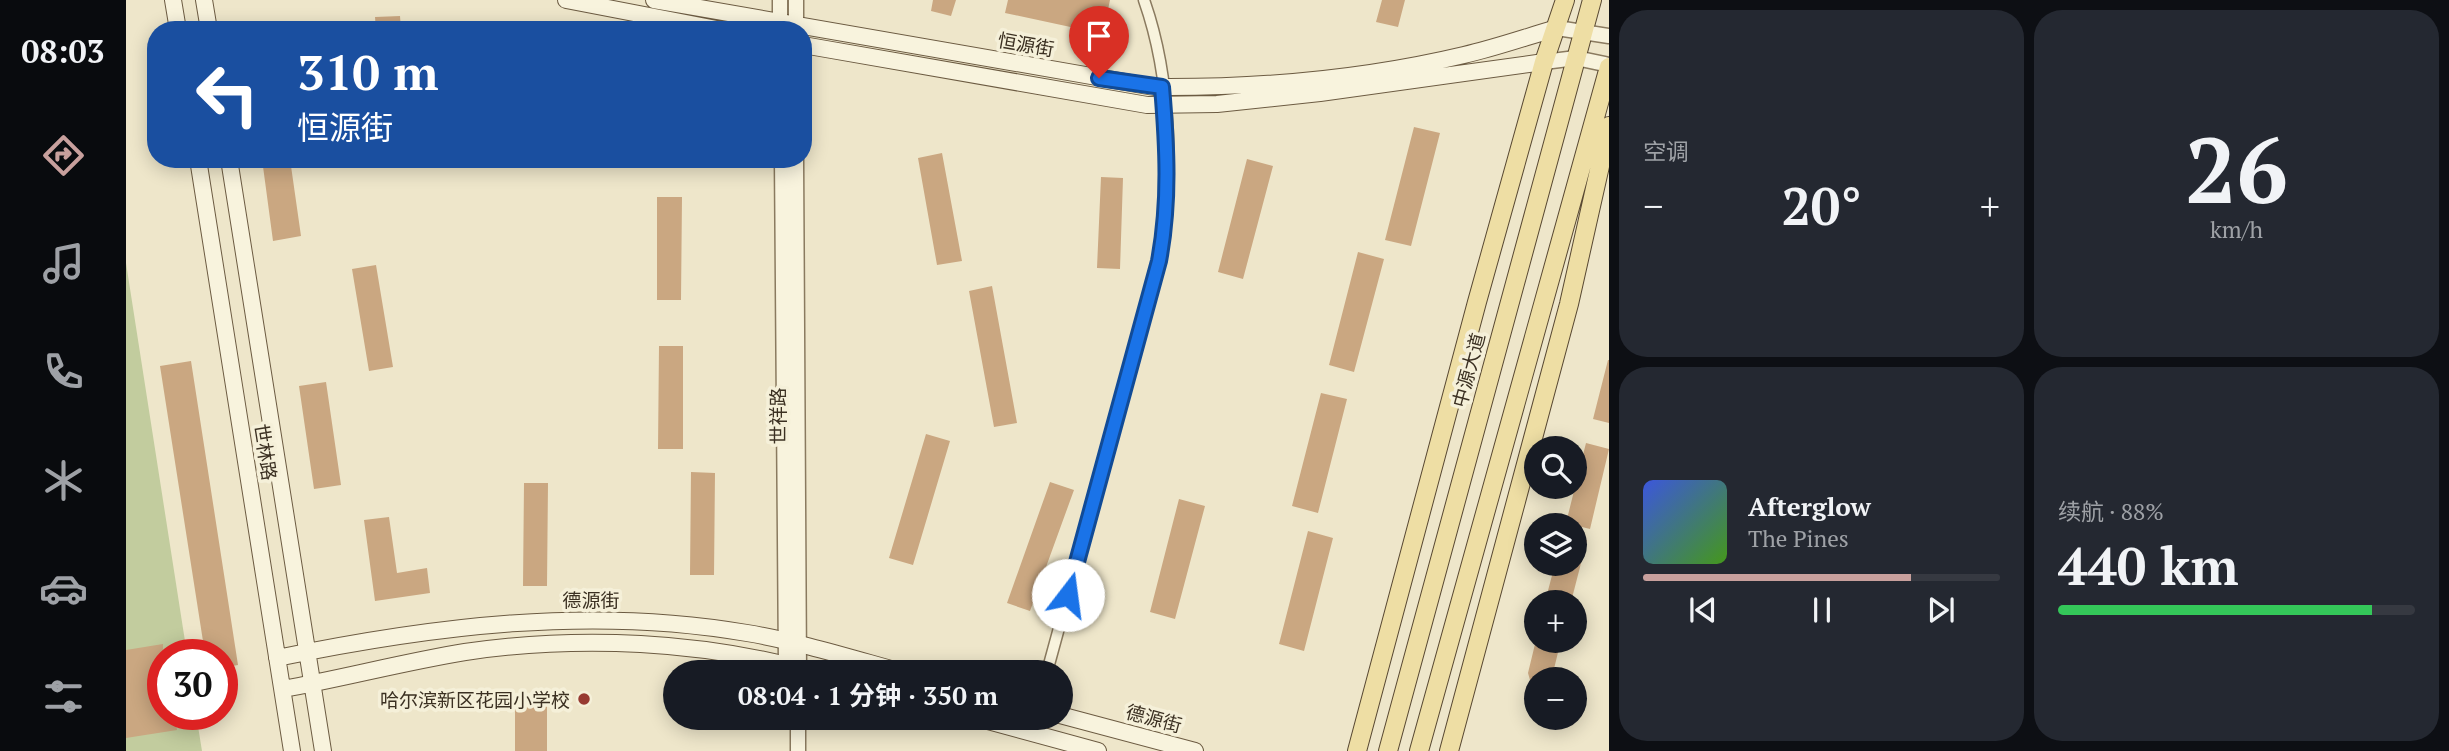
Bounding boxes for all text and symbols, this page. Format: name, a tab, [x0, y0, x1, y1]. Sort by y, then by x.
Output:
pin	[1069, 6, 1129, 78]
icon: arrive	[1080, 17, 1118, 55]
street label: 恒源街	[996, 27, 1056, 61]
text: 08:03	[21, 30, 105, 72]
text: 310 m	[297, 39, 439, 104]
icon: left	[182, 49, 273, 140]
text: 恒源街	[297, 106, 393, 148]
text: 26	[2185, 108, 2288, 229]
icon: directions	[39, 131, 88, 180]
text: 空调	[1643, 136, 1689, 167]
text: 20°	[1781, 171, 1862, 240]
text: −	[1643, 181, 1663, 231]
text: +	[1980, 181, 2000, 231]
text: km/h	[2210, 214, 2263, 245]
icon: music	[39, 239, 88, 288]
street label: 中源大道	[1446, 330, 1490, 410]
icon: phone	[39, 347, 88, 396]
street label: 世祥路	[765, 387, 790, 445]
street label: 世林路	[249, 422, 283, 482]
map controls	[1524, 436, 1587, 730]
button: search	[1524, 436, 1587, 499]
icon: climate	[39, 456, 88, 505]
text: Afterglow	[1748, 489, 1871, 523]
text: 续航 · 88%	[2058, 496, 2164, 527]
button: layers	[1524, 513, 1587, 576]
text: The Pines	[1748, 523, 1849, 554]
text: 440 km	[2058, 531, 2239, 600]
position arrow	[1031, 558, 1105, 632]
icon: car	[39, 564, 88, 613]
street label: 德源街	[562, 587, 620, 612]
button: +	[1524, 590, 1587, 653]
icon: previous	[1684, 591, 1722, 629]
icon: pause	[1803, 591, 1841, 629]
icon: next	[1922, 591, 1960, 629]
speed limit sign: 30	[147, 639, 238, 730]
button: −	[1524, 667, 1587, 730]
icon: filters	[39, 672, 88, 721]
text: 08:04 · 1 分钟 · 350 m	[738, 678, 998, 712]
place label: 哈尔滨新区花园小学校	[380, 687, 570, 712]
marker: 哈尔滨新区花园小学校	[576, 691, 592, 707]
street label: 德源街	[1123, 699, 1185, 737]

